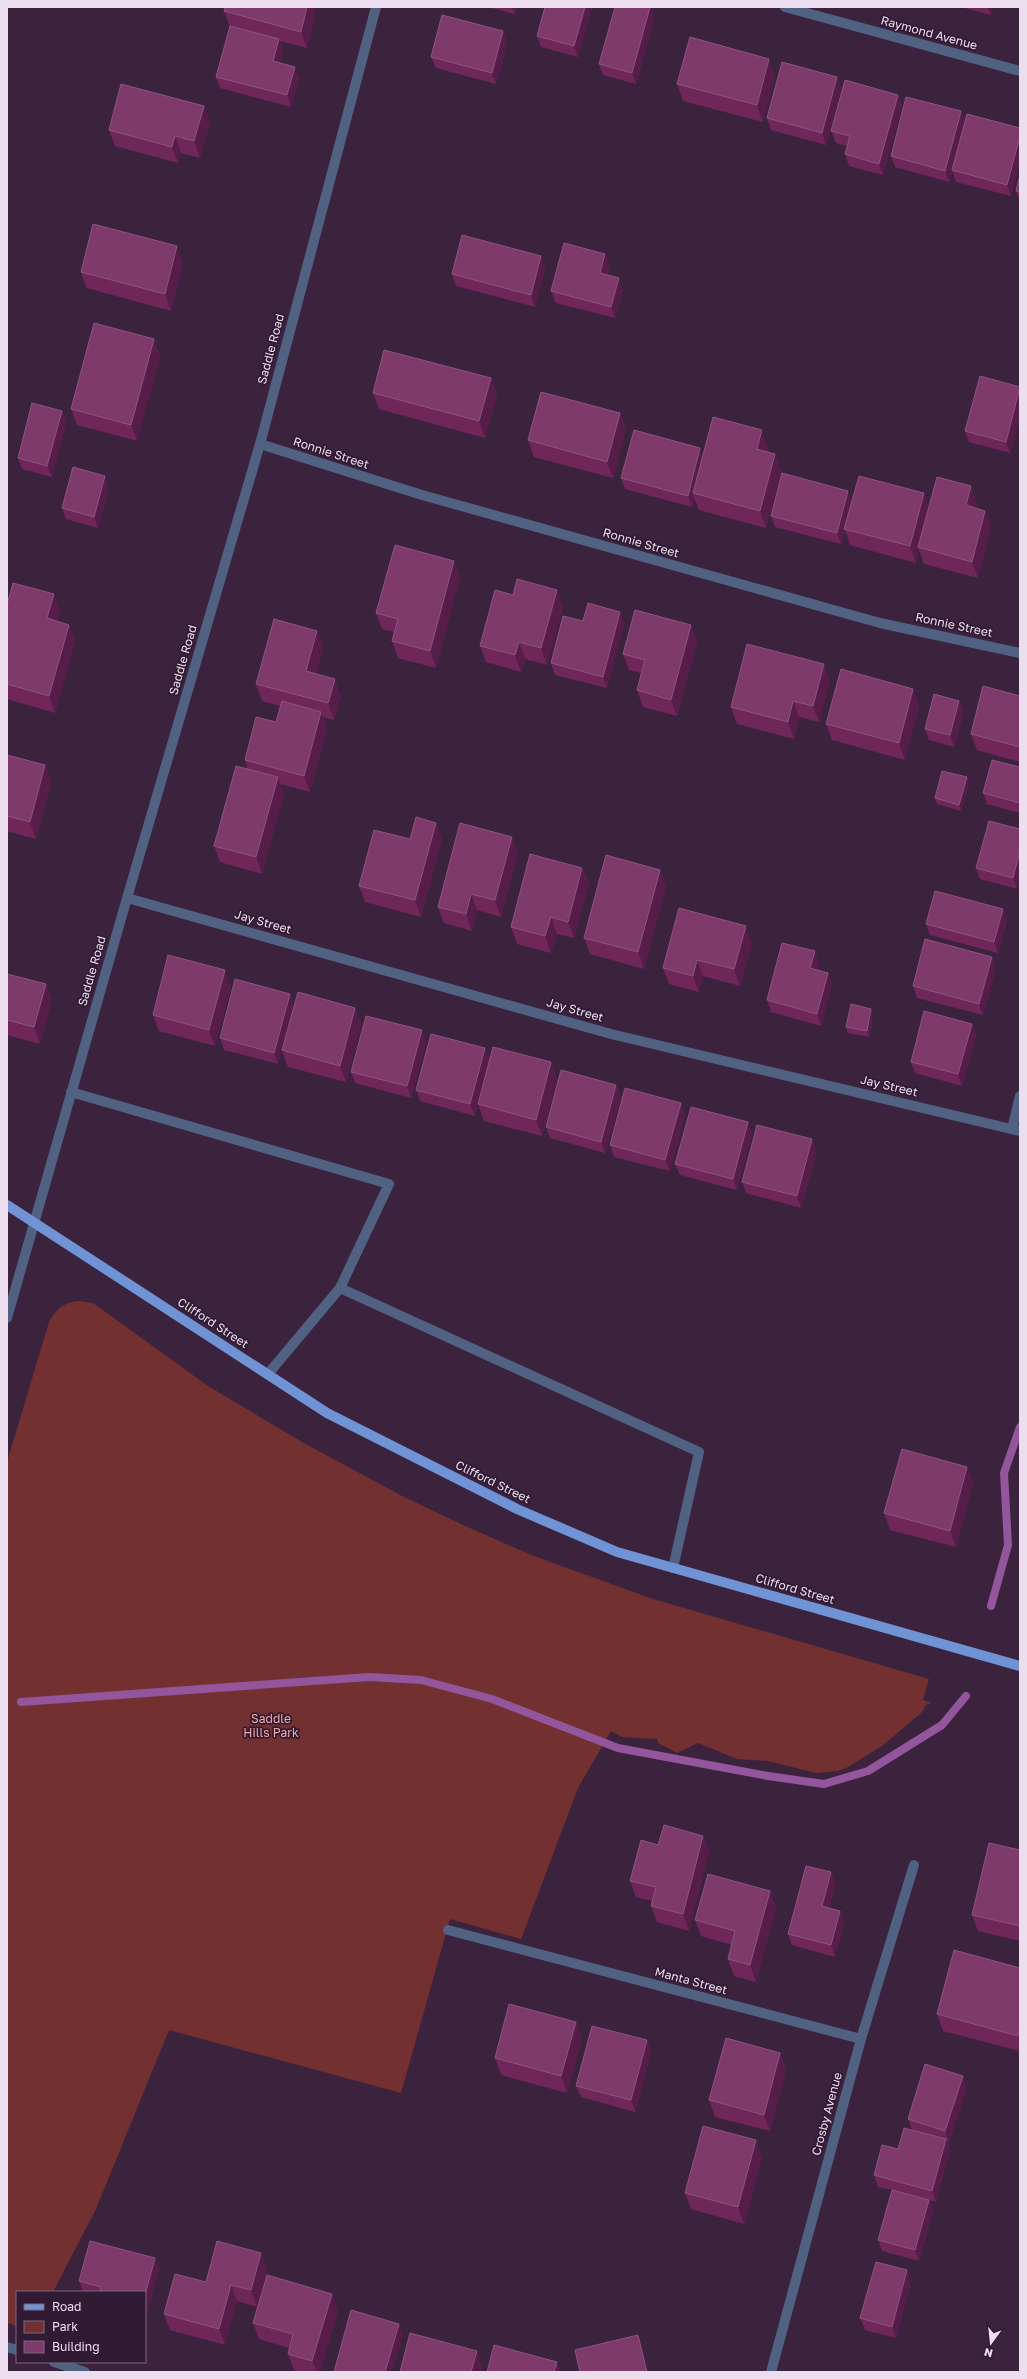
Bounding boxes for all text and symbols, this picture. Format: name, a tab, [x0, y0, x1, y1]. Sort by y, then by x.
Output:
street label: Raymond Avenue	[879, 12, 979, 53]
street label: Saddle Road	[254, 312, 287, 386]
street label: Ronnie Street	[291, 433, 371, 472]
street label: Ronnie Street	[601, 524, 681, 561]
street label: Ronnie Street	[914, 609, 994, 640]
street label: Saddle Road	[165, 623, 200, 697]
street label: Jay Street	[233, 906, 293, 937]
street label: Saddle Road	[74, 934, 109, 1008]
street label: Jay Street	[545, 994, 605, 1025]
street label: Jay Street	[859, 1072, 919, 1099]
street label: Clifford Street	[175, 1294, 252, 1351]
street label: Clifford Street	[453, 1457, 533, 1506]
street label: Clifford Street	[754, 1570, 837, 1607]
park label: Saddle Hills Park	[243, 1711, 299, 1740]
street label: Manta Street	[653, 1964, 729, 1997]
street label: Crosby Avenue	[808, 2071, 845, 2157]
legend	[16, 2291, 146, 2363]
text: Road	[52, 2299, 81, 2314]
text: Park	[52, 2319, 78, 2334]
north arrow	[971, 2323, 1011, 2363]
text: Building	[52, 2339, 100, 2354]
text: N	[983, 2346, 994, 2361]

